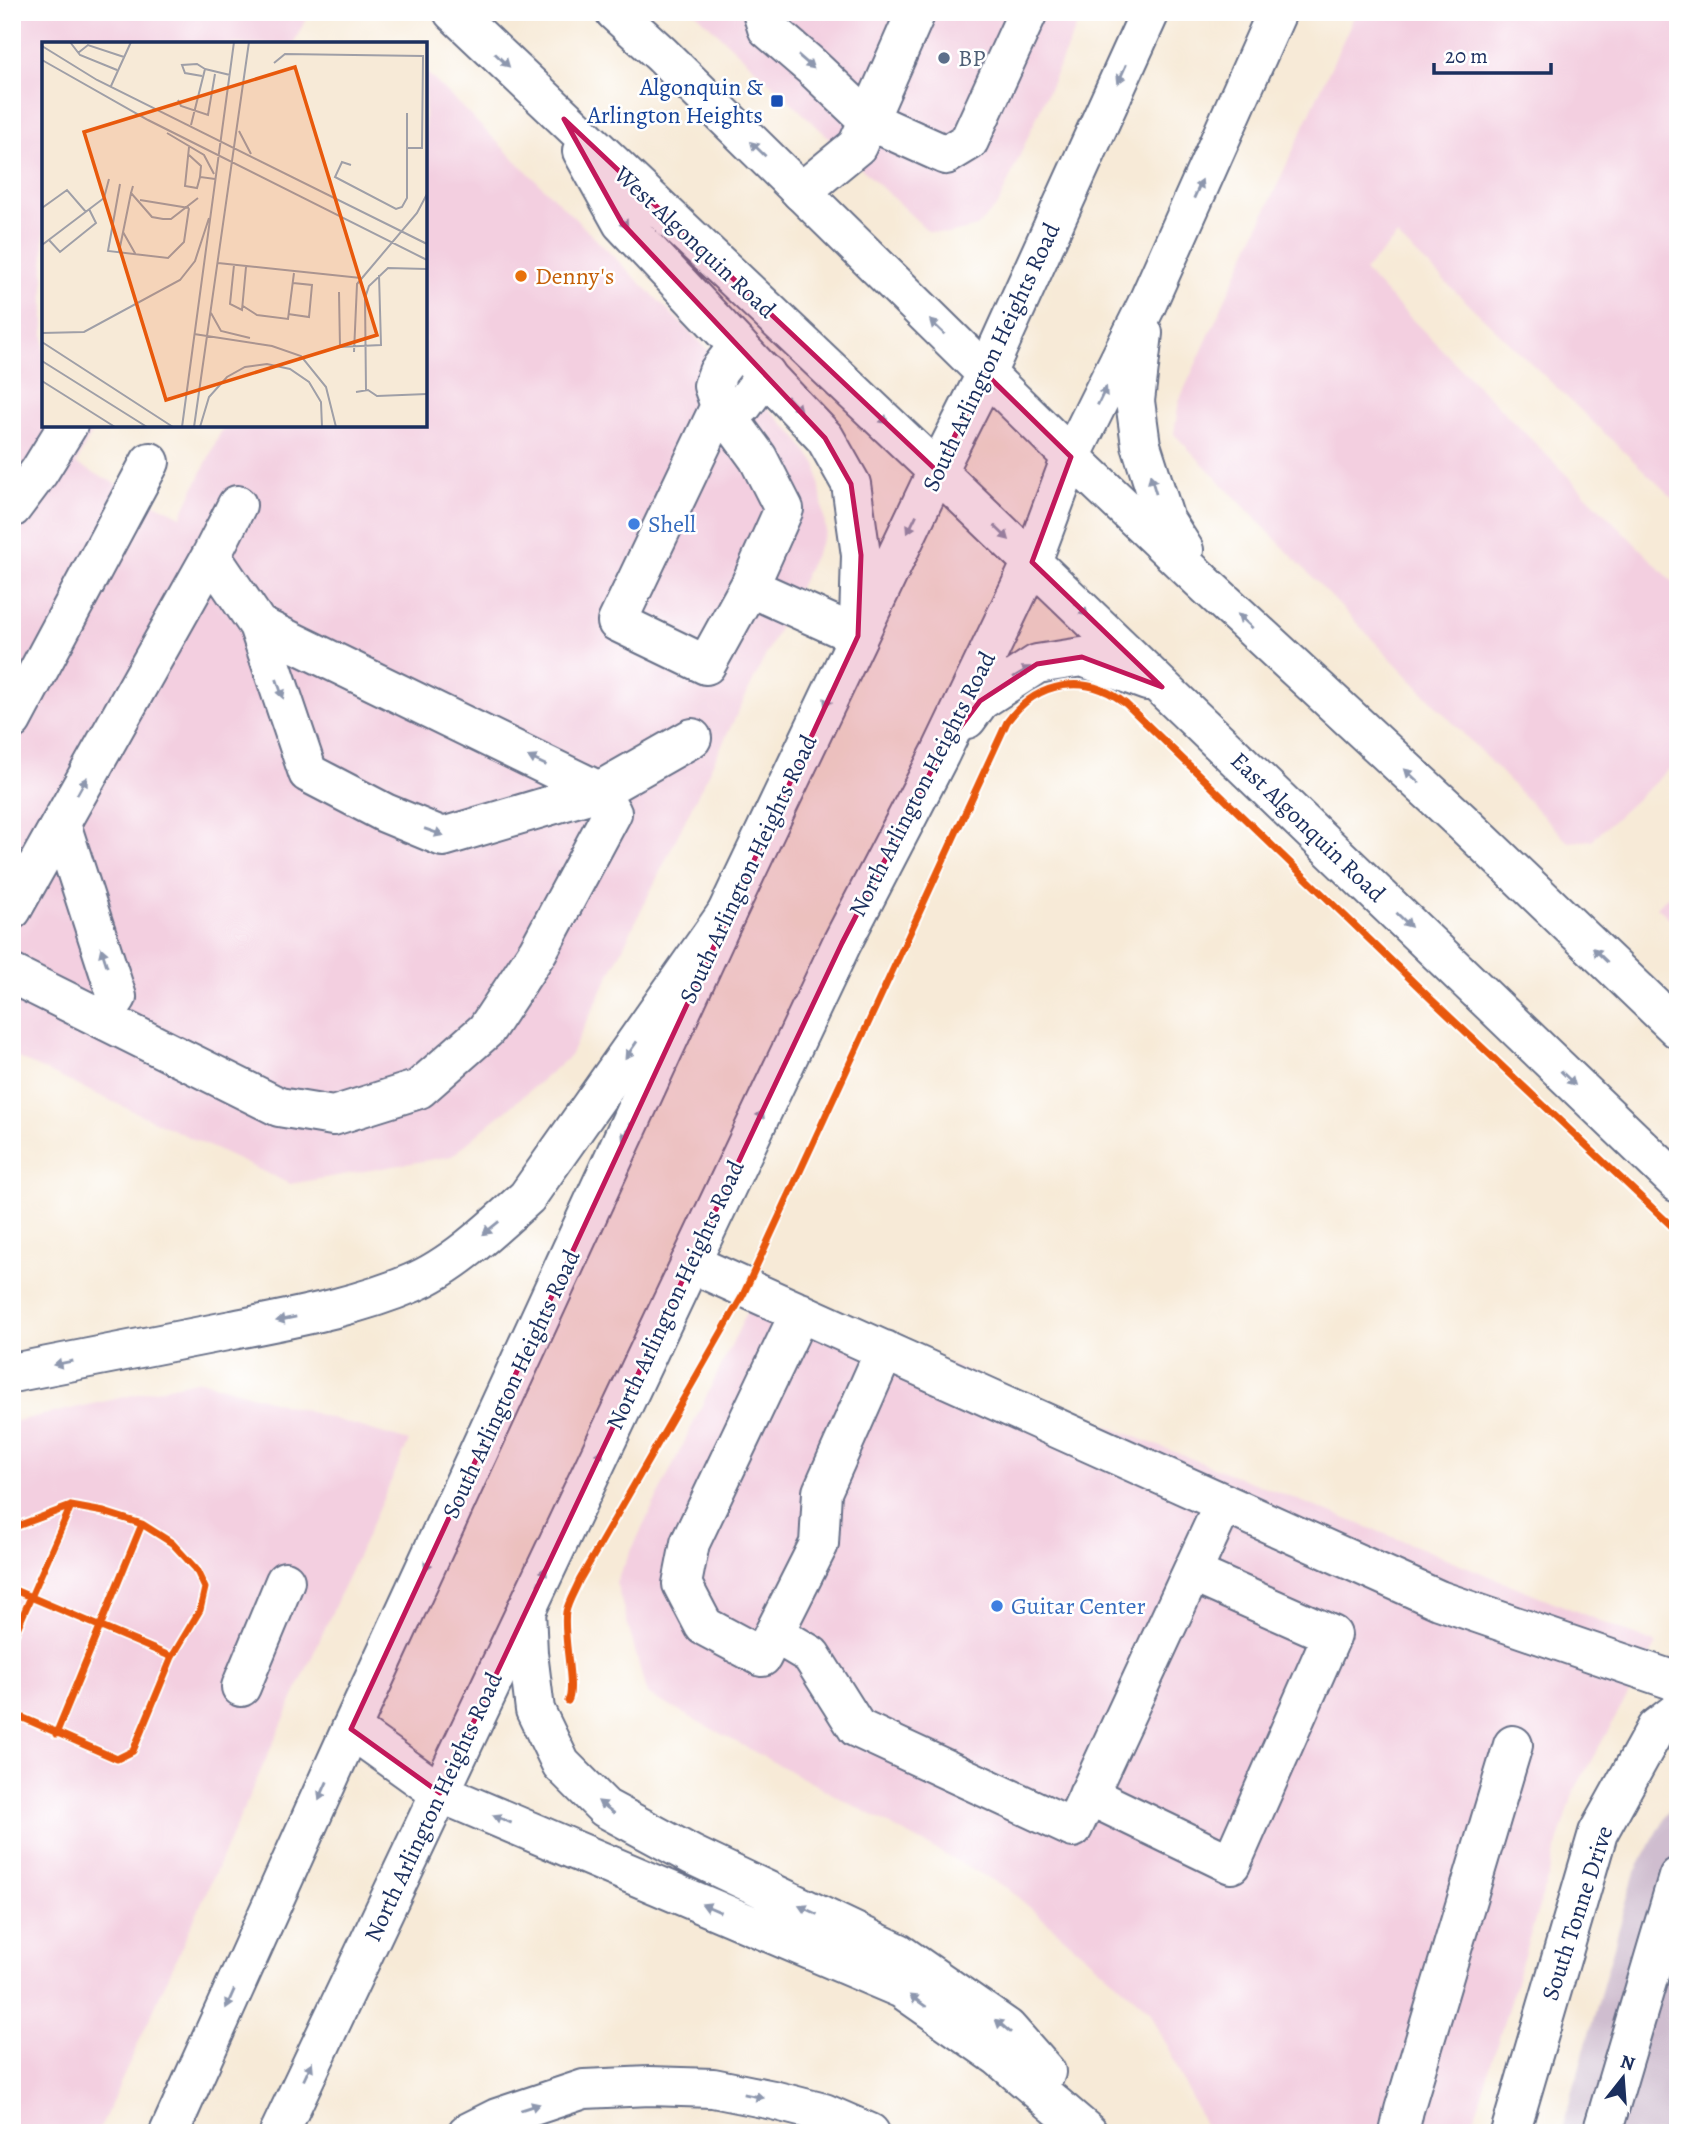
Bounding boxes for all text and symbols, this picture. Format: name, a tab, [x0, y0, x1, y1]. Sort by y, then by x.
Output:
scale bar	[1434, 32, 1552, 76]
inset map	[42, 42, 427, 427]
place label: BP	[958, 42, 986, 74]
text: 20 m	[1445, 42, 1488, 70]
marker: BP	[936, 50, 952, 66]
one-way arrow	[493, 52, 510, 68]
one-way arrow	[797, 54, 815, 70]
one-way arrow	[1116, 64, 1127, 85]
place label: Algonquin & Arlington Heights	[586, 71, 763, 131]
marker: Algonquin & Arlington Heights	[769, 93, 785, 109]
one-way arrow	[750, 142, 767, 158]
street label: West Algonquin Road	[607, 158, 783, 325]
one-way arrow	[1193, 179, 1204, 200]
one-way arrow	[615, 211, 629, 229]
street label: South Arlington Heights Road	[915, 217, 1068, 497]
place label: Denny's	[535, 260, 615, 292]
marker: Denny's	[513, 268, 529, 284]
one-way arrow	[929, 319, 946, 335]
one-way arrow	[1096, 386, 1107, 406]
one-way arrow	[785, 395, 801, 412]
one-way arrow	[872, 409, 889, 425]
one-way arrow	[1148, 473, 1158, 494]
place label: Shell	[648, 508, 696, 540]
one-way arrow	[907, 513, 918, 534]
marker: Shell	[626, 516, 642, 532]
one-way arrow	[994, 525, 1011, 542]
one-way arrow	[1072, 601, 1089, 617]
one-way arrow	[1237, 614, 1254, 630]
street label: North Arlington Heights Road	[841, 646, 1003, 922]
one-way arrow	[1013, 666, 1032, 679]
one-way arrow	[275, 679, 286, 700]
one-way arrow	[823, 688, 835, 708]
street label: South Arlington Heights Road	[672, 729, 825, 1009]
street label: East Algonquin Road	[1224, 745, 1392, 909]
one-way arrow	[527, 756, 547, 767]
one-way arrow	[1403, 767, 1420, 784]
one-way arrow	[76, 776, 88, 796]
one-way arrow	[423, 828, 444, 838]
one-way arrow	[1395, 911, 1412, 927]
one-way arrow	[98, 946, 109, 967]
one-way arrow	[1592, 948, 1609, 964]
one-way arrow	[624, 1041, 638, 1059]
one-way arrow	[1559, 1069, 1576, 1085]
one-way arrow	[753, 1109, 765, 1129]
one-way arrow	[621, 1122, 633, 1142]
street label: North Arlington Heights Road	[598, 1155, 752, 1435]
one-way arrow	[483, 1221, 501, 1236]
street label: South Arlington Heights Road	[435, 1244, 588, 1524]
one-way arrow	[275, 1314, 297, 1325]
one-way arrow	[52, 1358, 74, 1369]
one-way arrow	[592, 1448, 604, 1468]
one-way arrow	[423, 1551, 435, 1571]
one-way arrow	[536, 1566, 548, 1586]
place label: Guitar Center	[1011, 1590, 1146, 1622]
marker: Guitar Center	[989, 1598, 1005, 1614]
street label: North Arlington Heights Road	[356, 1667, 510, 1947]
one-way arrow	[317, 1781, 329, 1801]
one-way arrow	[598, 1799, 616, 1814]
one-way arrow	[491, 1814, 512, 1825]
street label: South Tonne Drive	[1534, 1822, 1620, 2004]
one-way arrow	[701, 1902, 721, 1914]
one-way arrow	[798, 1904, 819, 1915]
one-way arrow	[224, 1988, 235, 2009]
one-way arrow	[909, 1995, 928, 2008]
one-way arrow	[994, 2019, 1012, 2034]
north arrow	[1588, 2044, 1658, 2114]
text: N	[1617, 2048, 1638, 2077]
one-way arrow	[302, 2061, 314, 2081]
one-way arrow	[743, 2091, 765, 2102]
one-way arrow	[520, 2101, 541, 2111]

